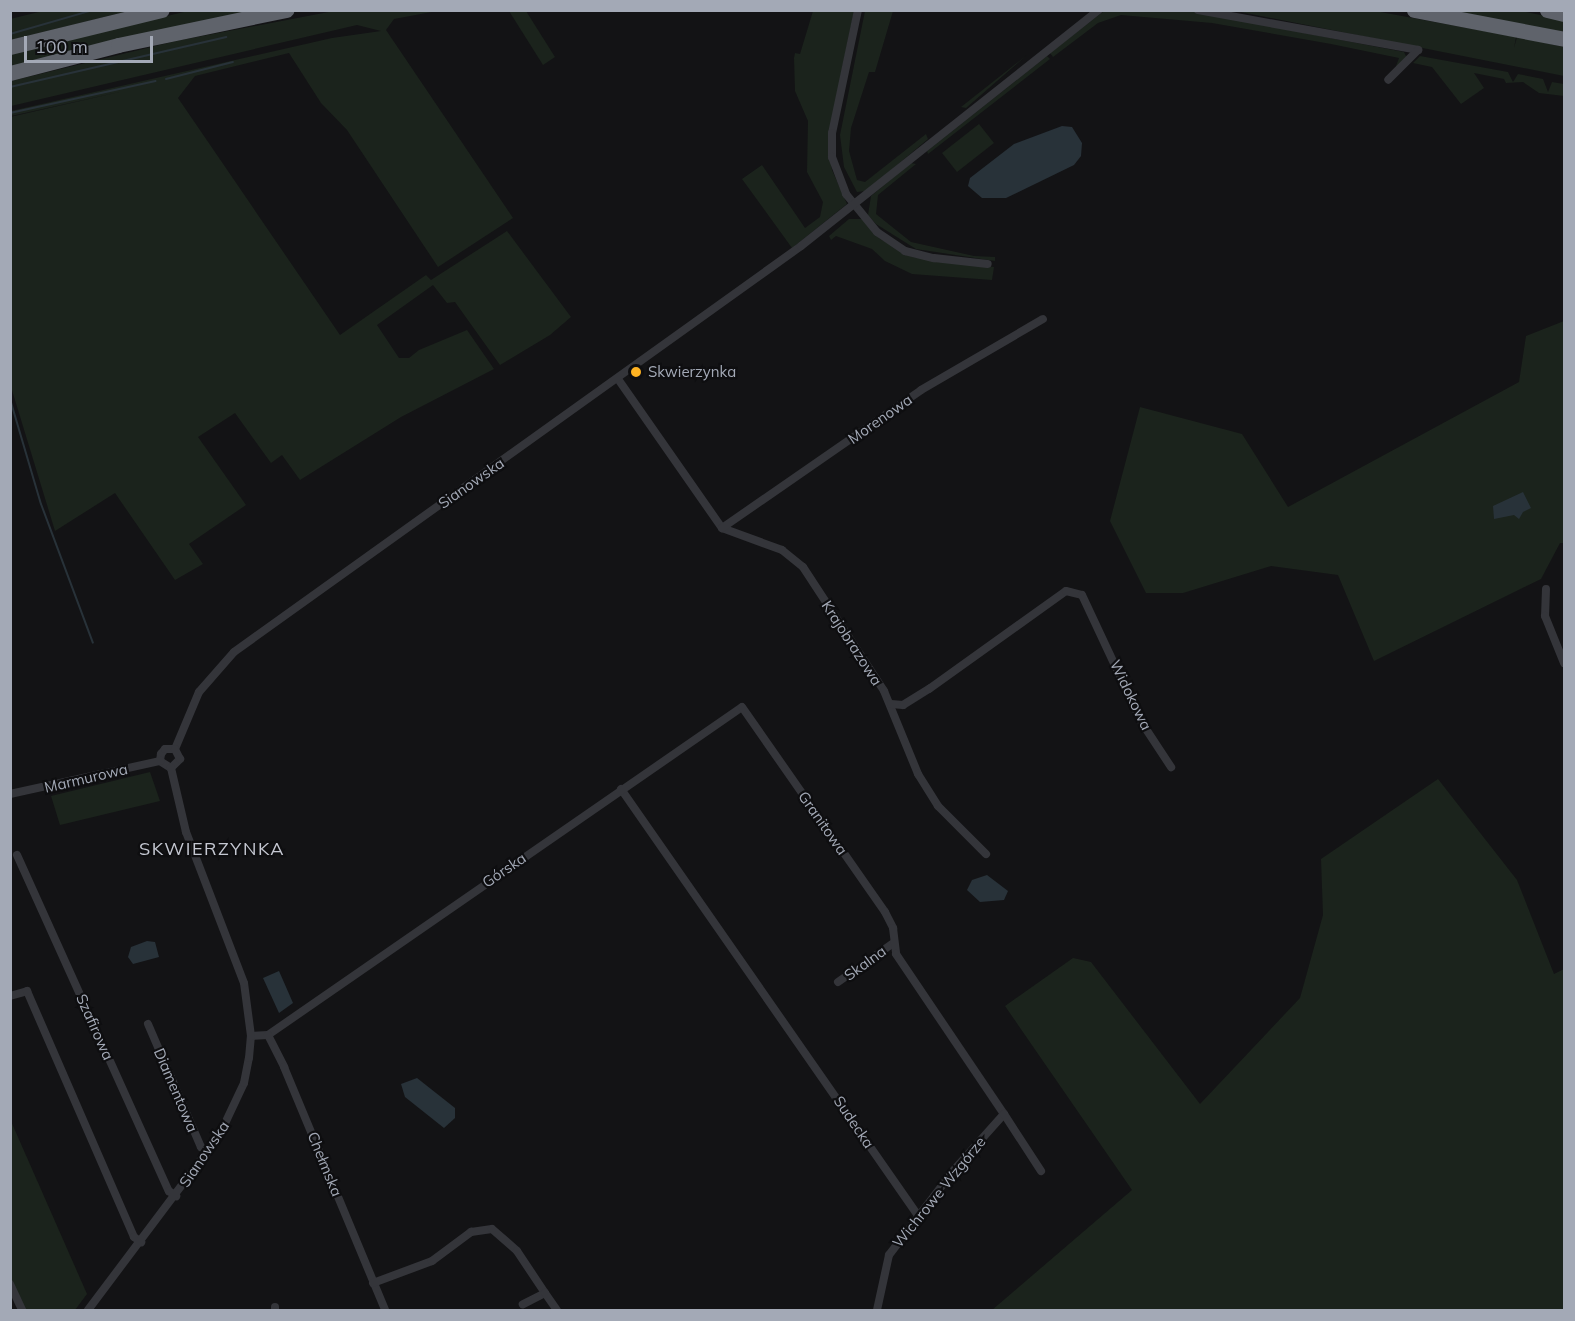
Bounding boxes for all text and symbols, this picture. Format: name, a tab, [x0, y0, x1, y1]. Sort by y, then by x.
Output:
scale bar	[27, 24, 156, 62]
text: 100 m	[35, 35, 88, 58]
place label: Skwierzynka	[648, 363, 736, 381]
marker: Skwierzynka	[629, 365, 643, 379]
street label: Morenowa	[844, 390, 916, 448]
street label: Sianowska	[435, 454, 507, 512]
street label: Krajobrazowa	[818, 597, 886, 689]
street label: Widokowa	[1106, 657, 1156, 733]
street label: Marmurowa	[43, 760, 129, 796]
street label: Granitowa	[795, 788, 851, 858]
district label: SKWIERZYNKA	[139, 838, 285, 860]
street label: Górska	[479, 849, 529, 891]
street label: Skalna	[841, 942, 889, 984]
street label: Szafirowa	[72, 991, 118, 1063]
street label: Diamentowa	[150, 1045, 202, 1135]
street label: Sudecka	[830, 1092, 878, 1152]
street label: Sianowska	[175, 1117, 233, 1191]
street label: Chełmska	[304, 1129, 346, 1199]
street label: Wichrowe Wzgórze	[889, 1133, 989, 1251]

